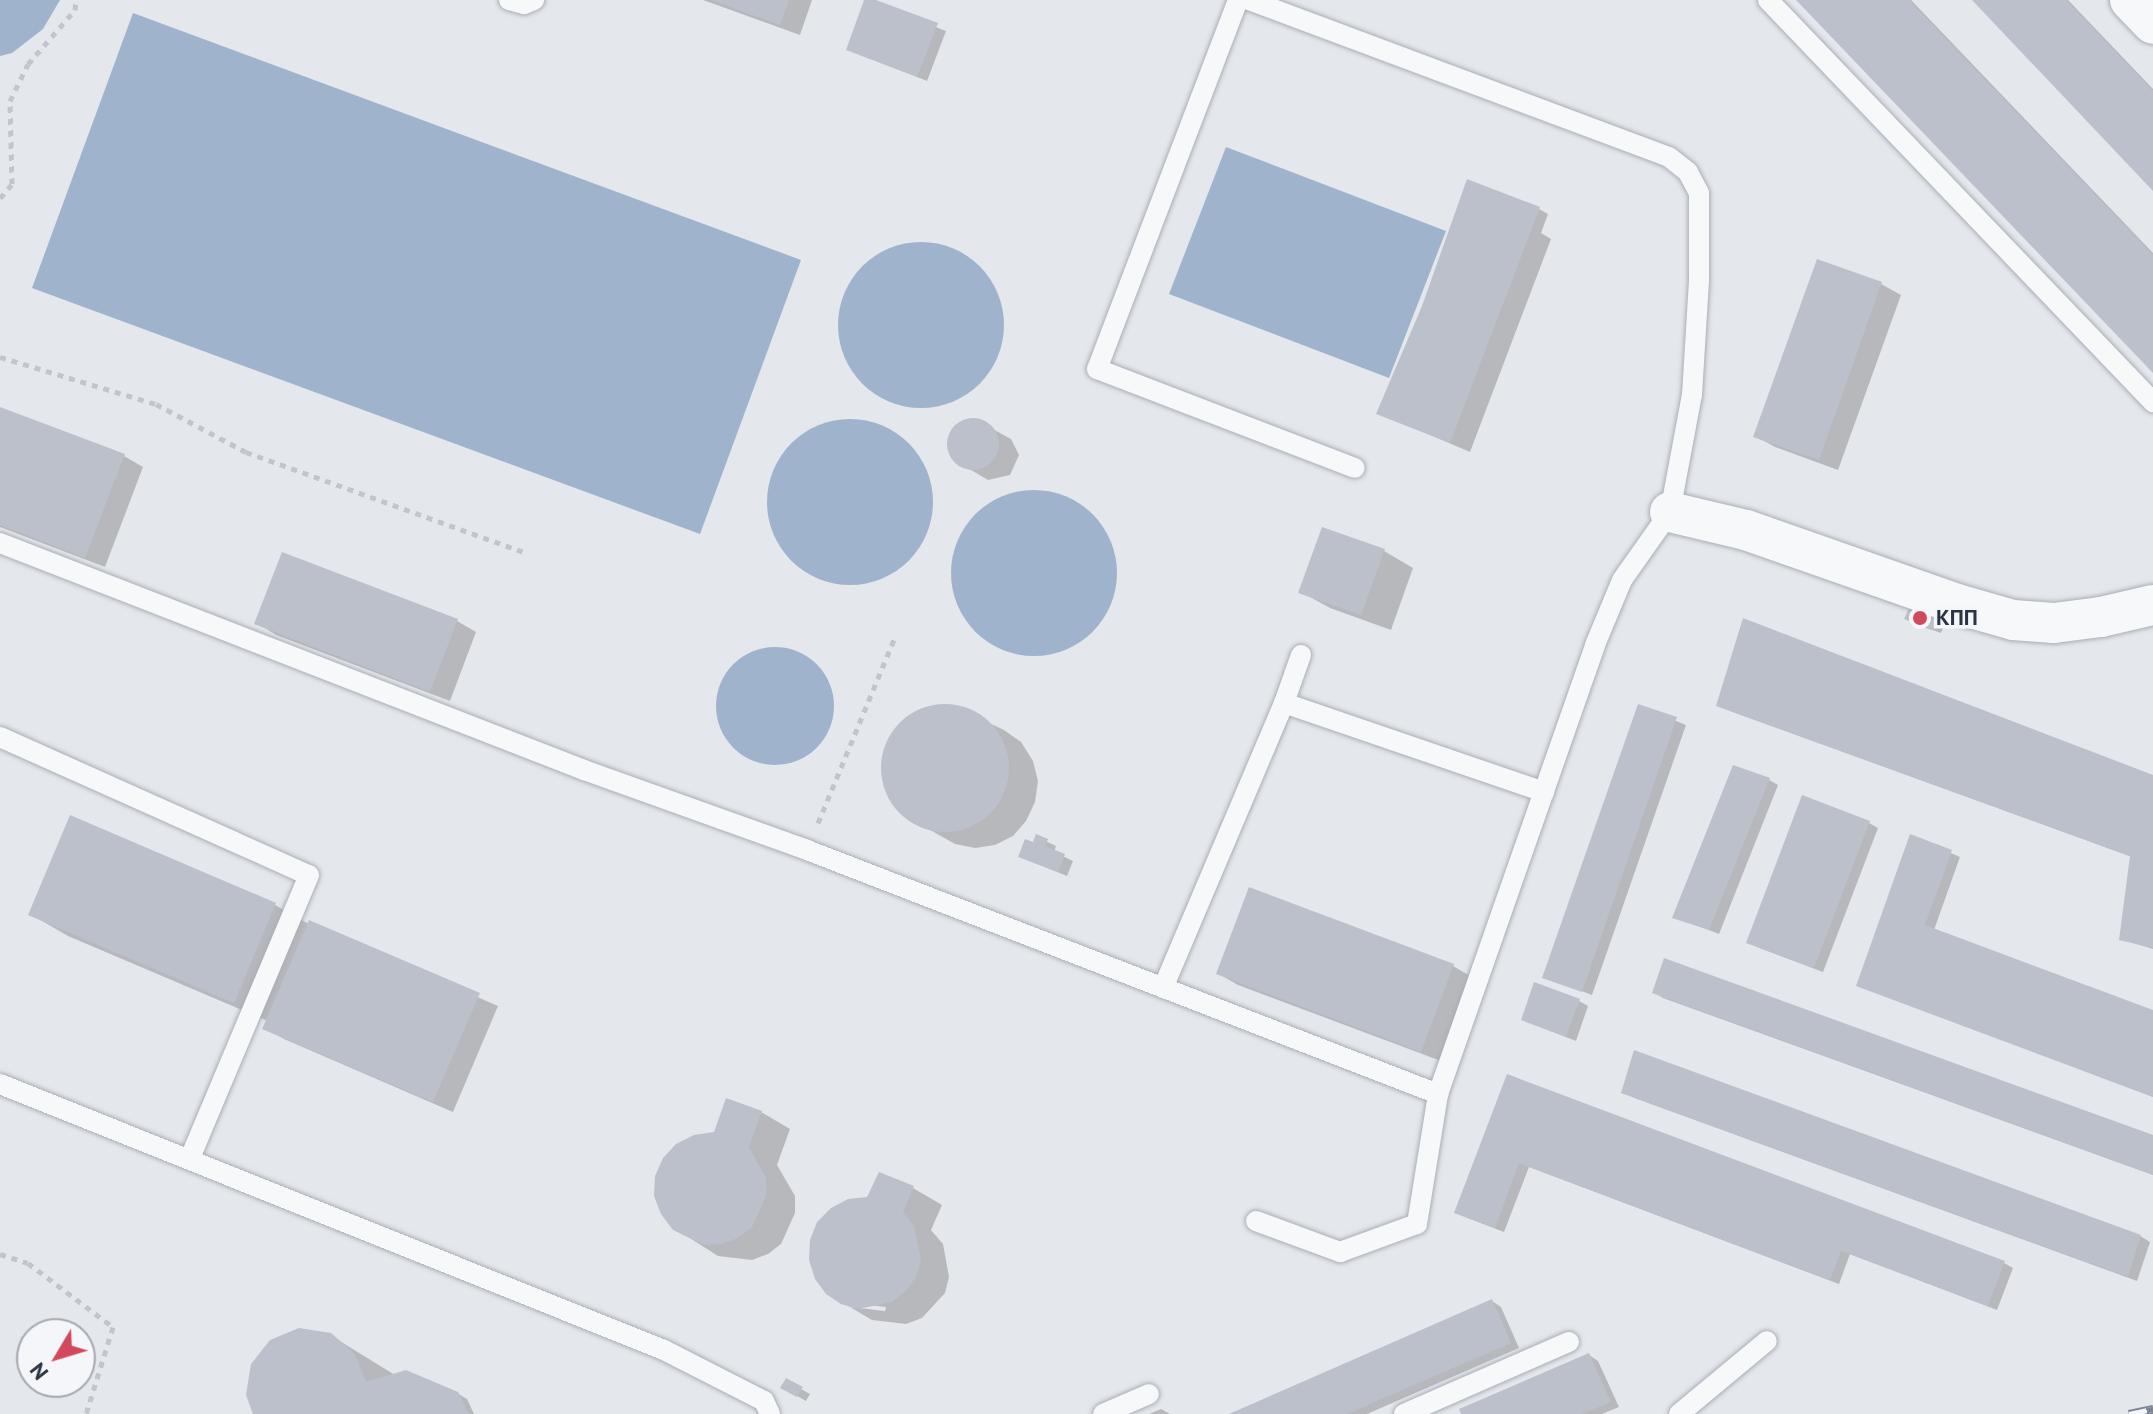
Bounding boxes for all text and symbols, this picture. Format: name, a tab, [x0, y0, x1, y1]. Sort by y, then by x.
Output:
place label: КПП	[1936, 605, 1978, 631]
marker: КПП	[1911, 609, 1929, 627]
north arrow	[16, 1318, 96, 1398]
text: N	[23, 1357, 54, 1386]

